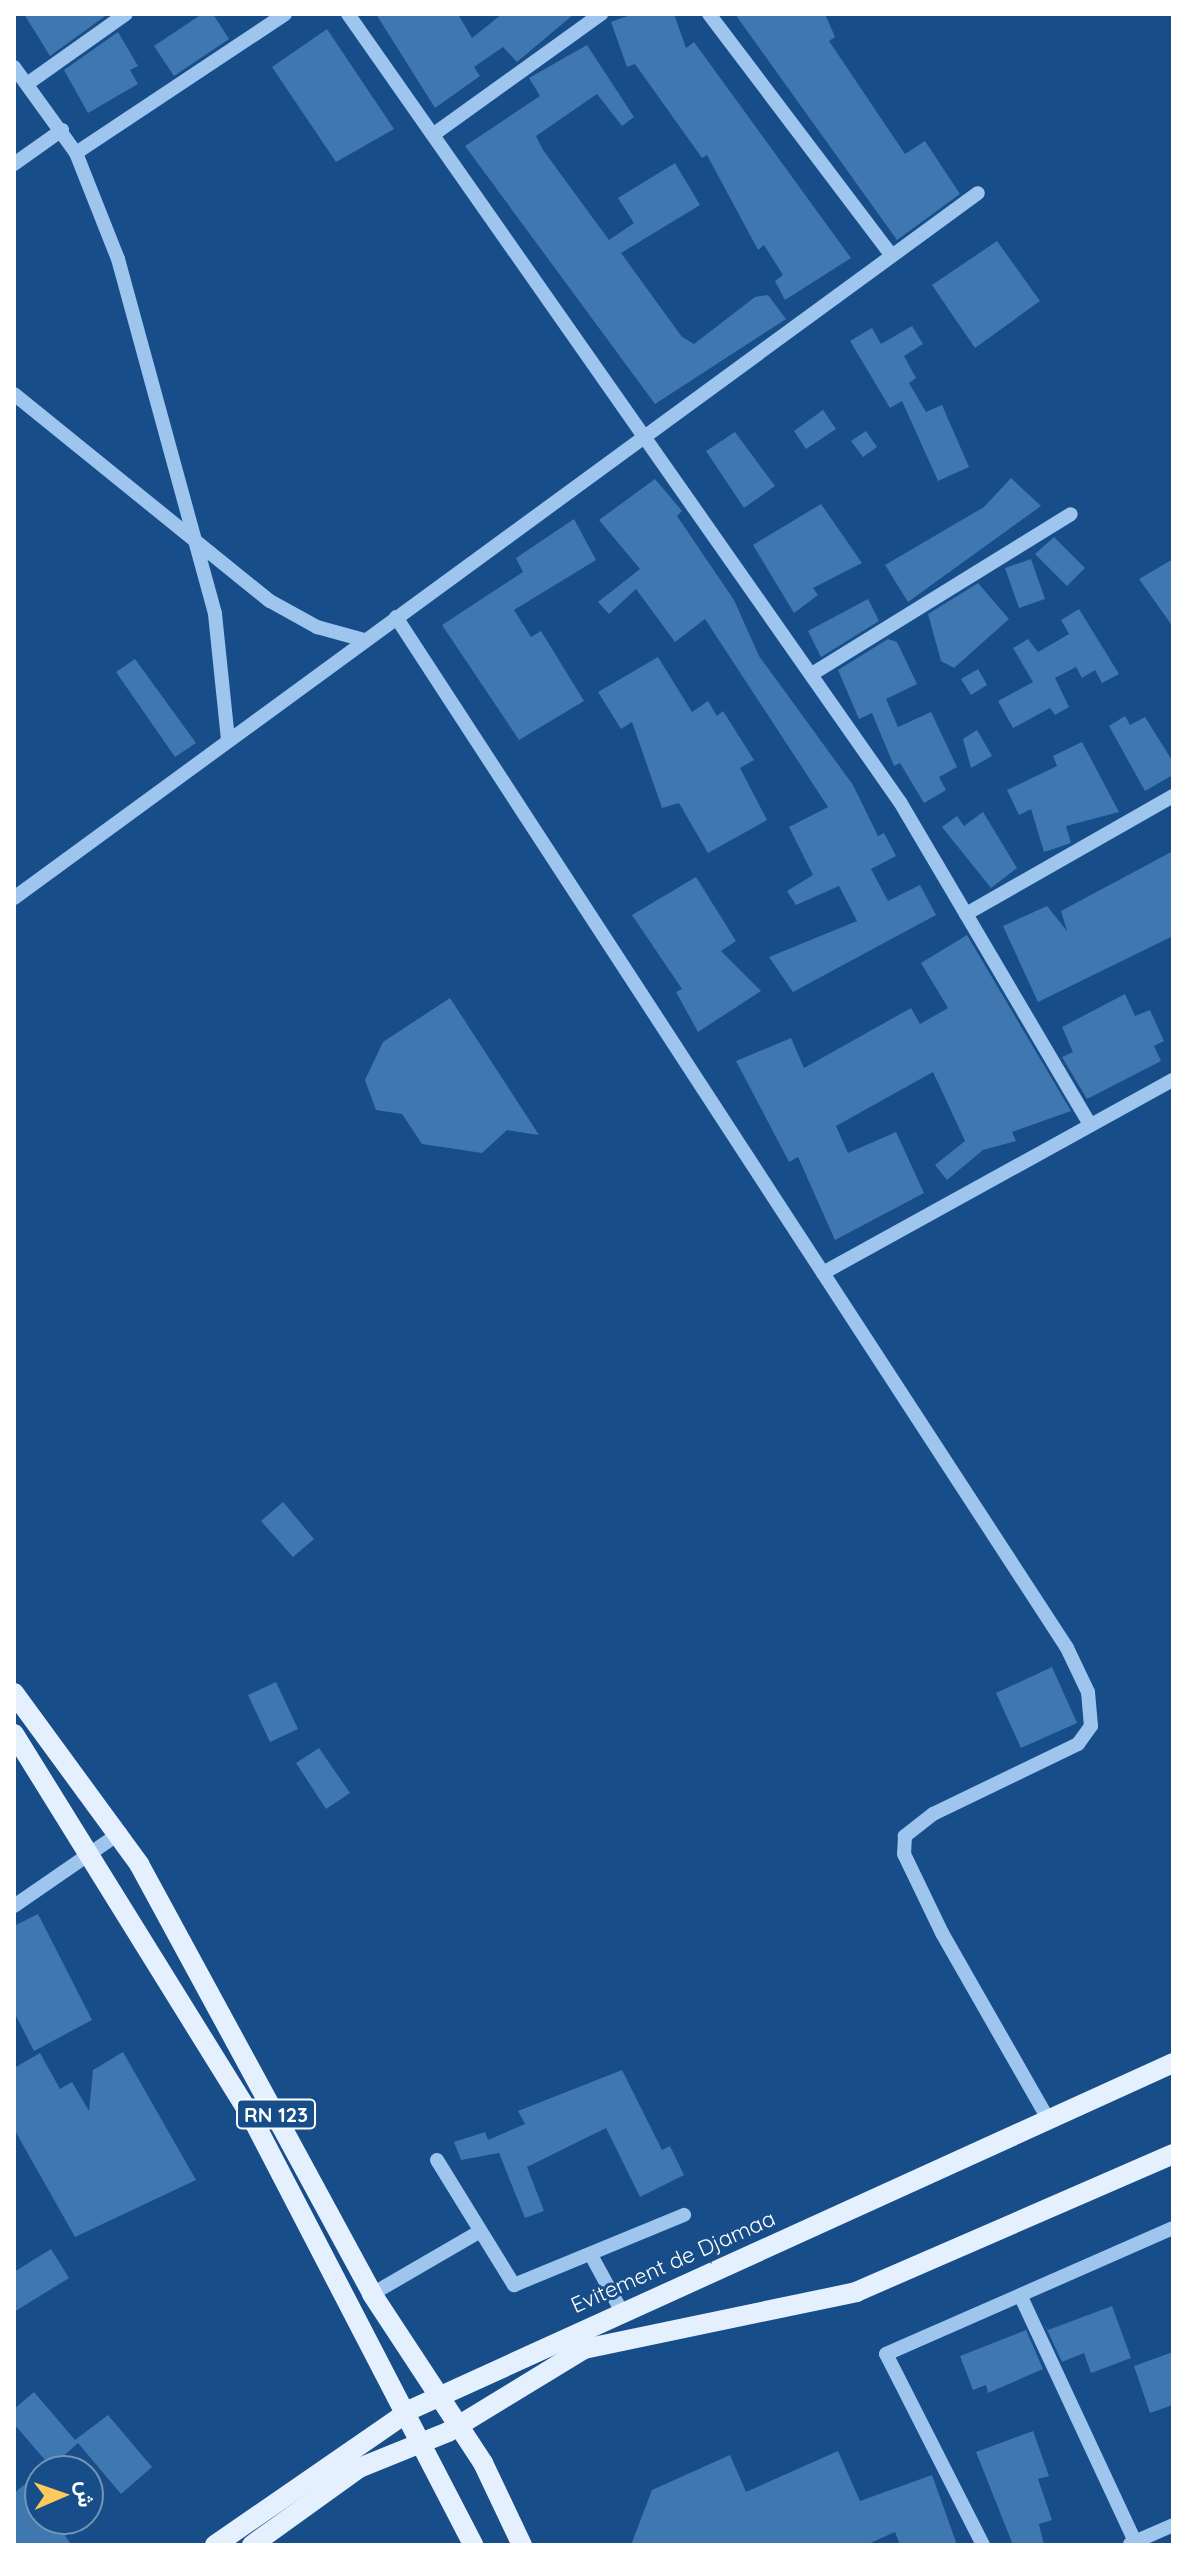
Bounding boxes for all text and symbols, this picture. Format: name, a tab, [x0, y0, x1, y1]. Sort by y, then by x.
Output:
road number: RN 123	[236, 2098, 316, 2130]
street label: Evitement de Djamaa	[567, 2205, 779, 2319]
north arrow	[24, 2455, 104, 2535]
text: ش	[72, 2481, 100, 2508]

